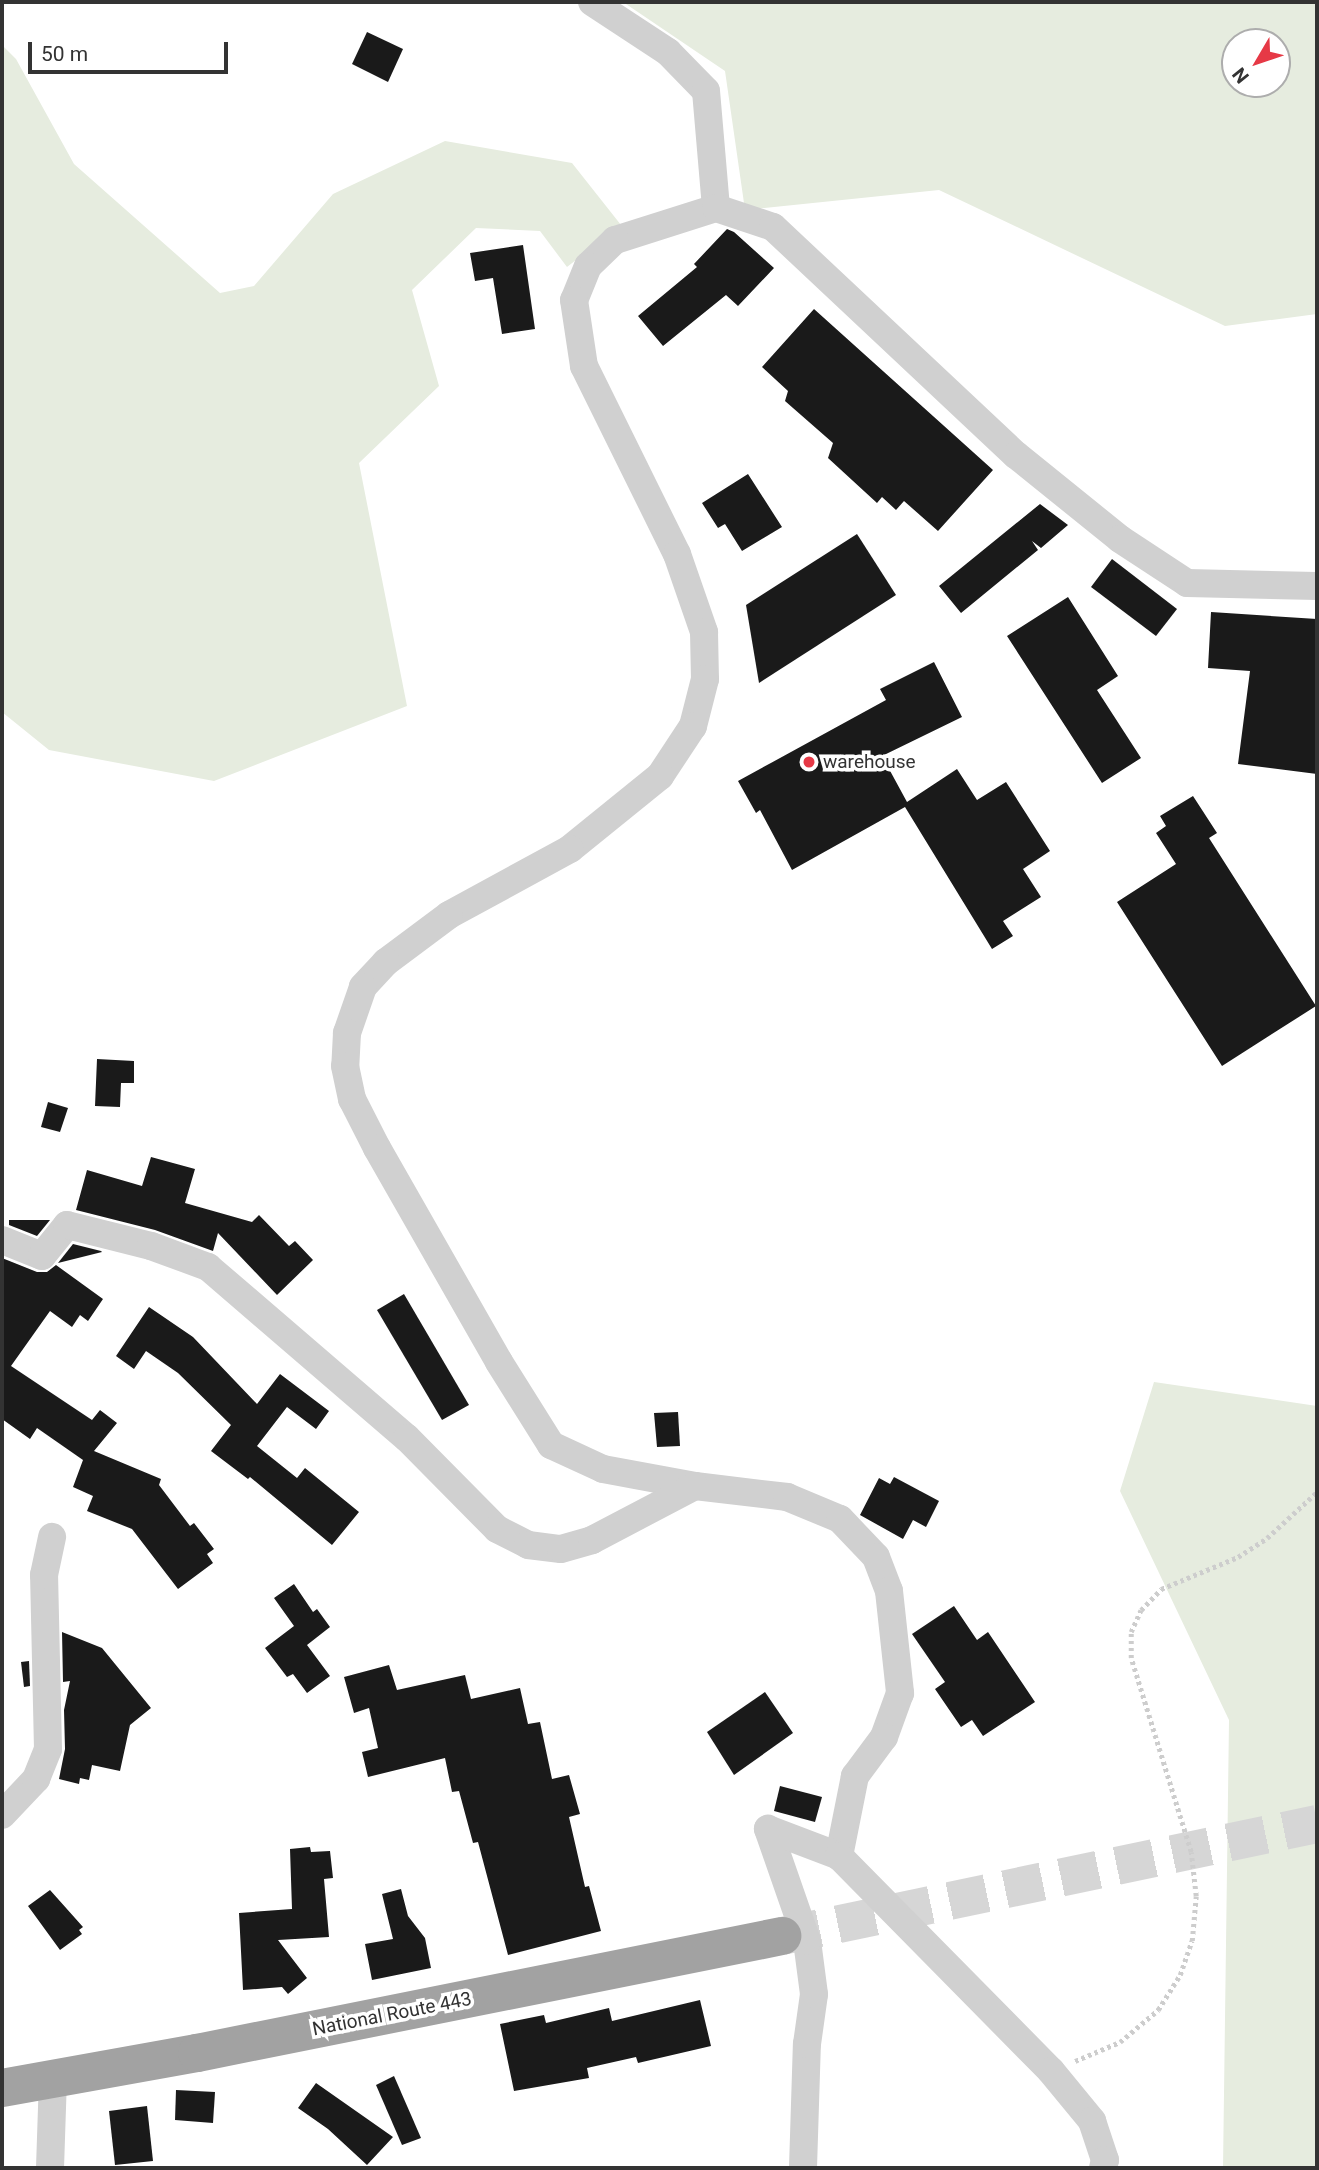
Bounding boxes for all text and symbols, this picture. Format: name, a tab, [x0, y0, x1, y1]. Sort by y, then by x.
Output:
scale bar	[32, 28, 231, 72]
north arrow	[1221, 28, 1291, 98]
text: 50 m	[41, 42, 88, 66]
text: N	[1228, 63, 1254, 88]
place label: warehouse	[823, 751, 916, 773]
marker: warehouse	[801, 754, 817, 770]
street label: National Route 443	[310, 1987, 474, 2041]

